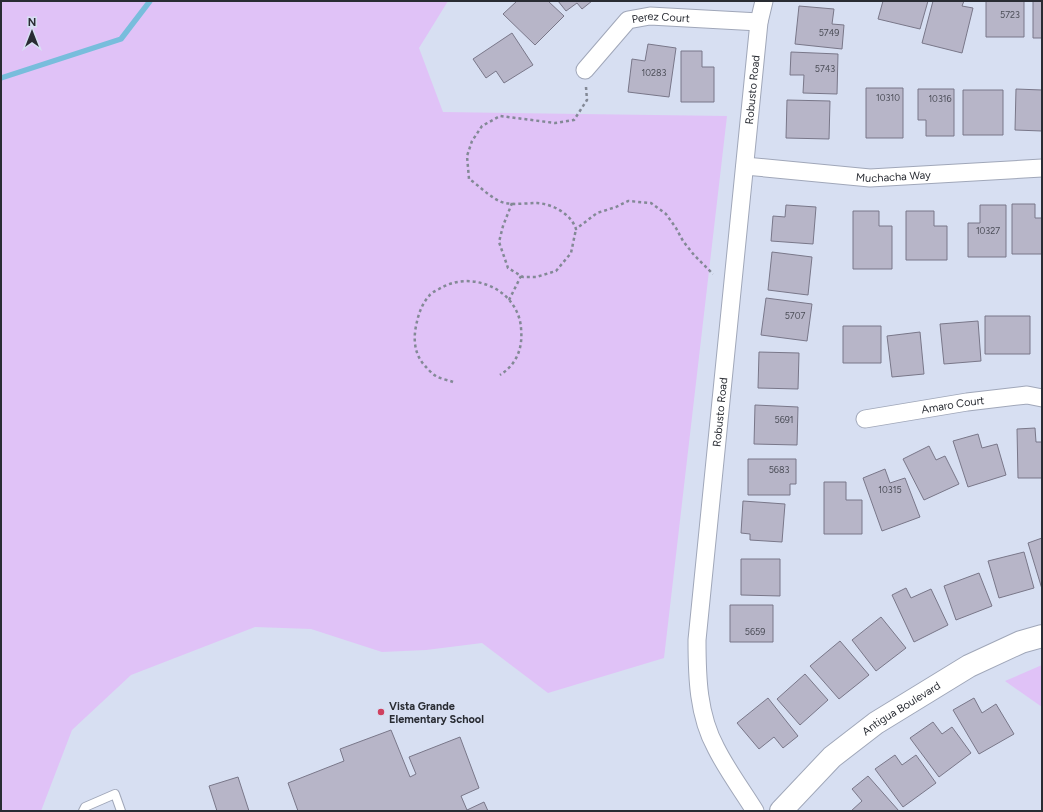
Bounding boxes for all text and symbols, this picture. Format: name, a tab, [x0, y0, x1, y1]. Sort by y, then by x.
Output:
street label: Perez Court	[631, 9, 690, 26]
house number: 5723	[1000, 9, 1020, 20]
north arrow	[12, 12, 52, 52]
text: N	[28, 16, 36, 29]
house number: 5749	[819, 27, 839, 38]
street label: Robusto Road	[742, 54, 762, 125]
house number: 5743	[815, 63, 835, 74]
house number: 10283	[642, 67, 667, 78]
house number: 10310	[876, 92, 900, 103]
house number: 10316	[928, 93, 952, 104]
street label: Muchacha Way	[855, 168, 931, 185]
house number: 10327	[976, 225, 1000, 236]
house number: 5707	[785, 310, 805, 321]
street label: Robusto Road	[710, 377, 730, 447]
street label: Amaro Court	[920, 394, 985, 416]
house number: 5691	[774, 414, 794, 425]
house number: 5683	[769, 464, 789, 475]
house number: 10315	[878, 484, 902, 495]
house number: 5659	[745, 626, 765, 637]
street label: Antigua Boulevard	[859, 679, 943, 738]
place label: Vista Grande Elementary School	[389, 700, 484, 726]
marker: Vista Grande Elementary School	[376, 707, 386, 717]

